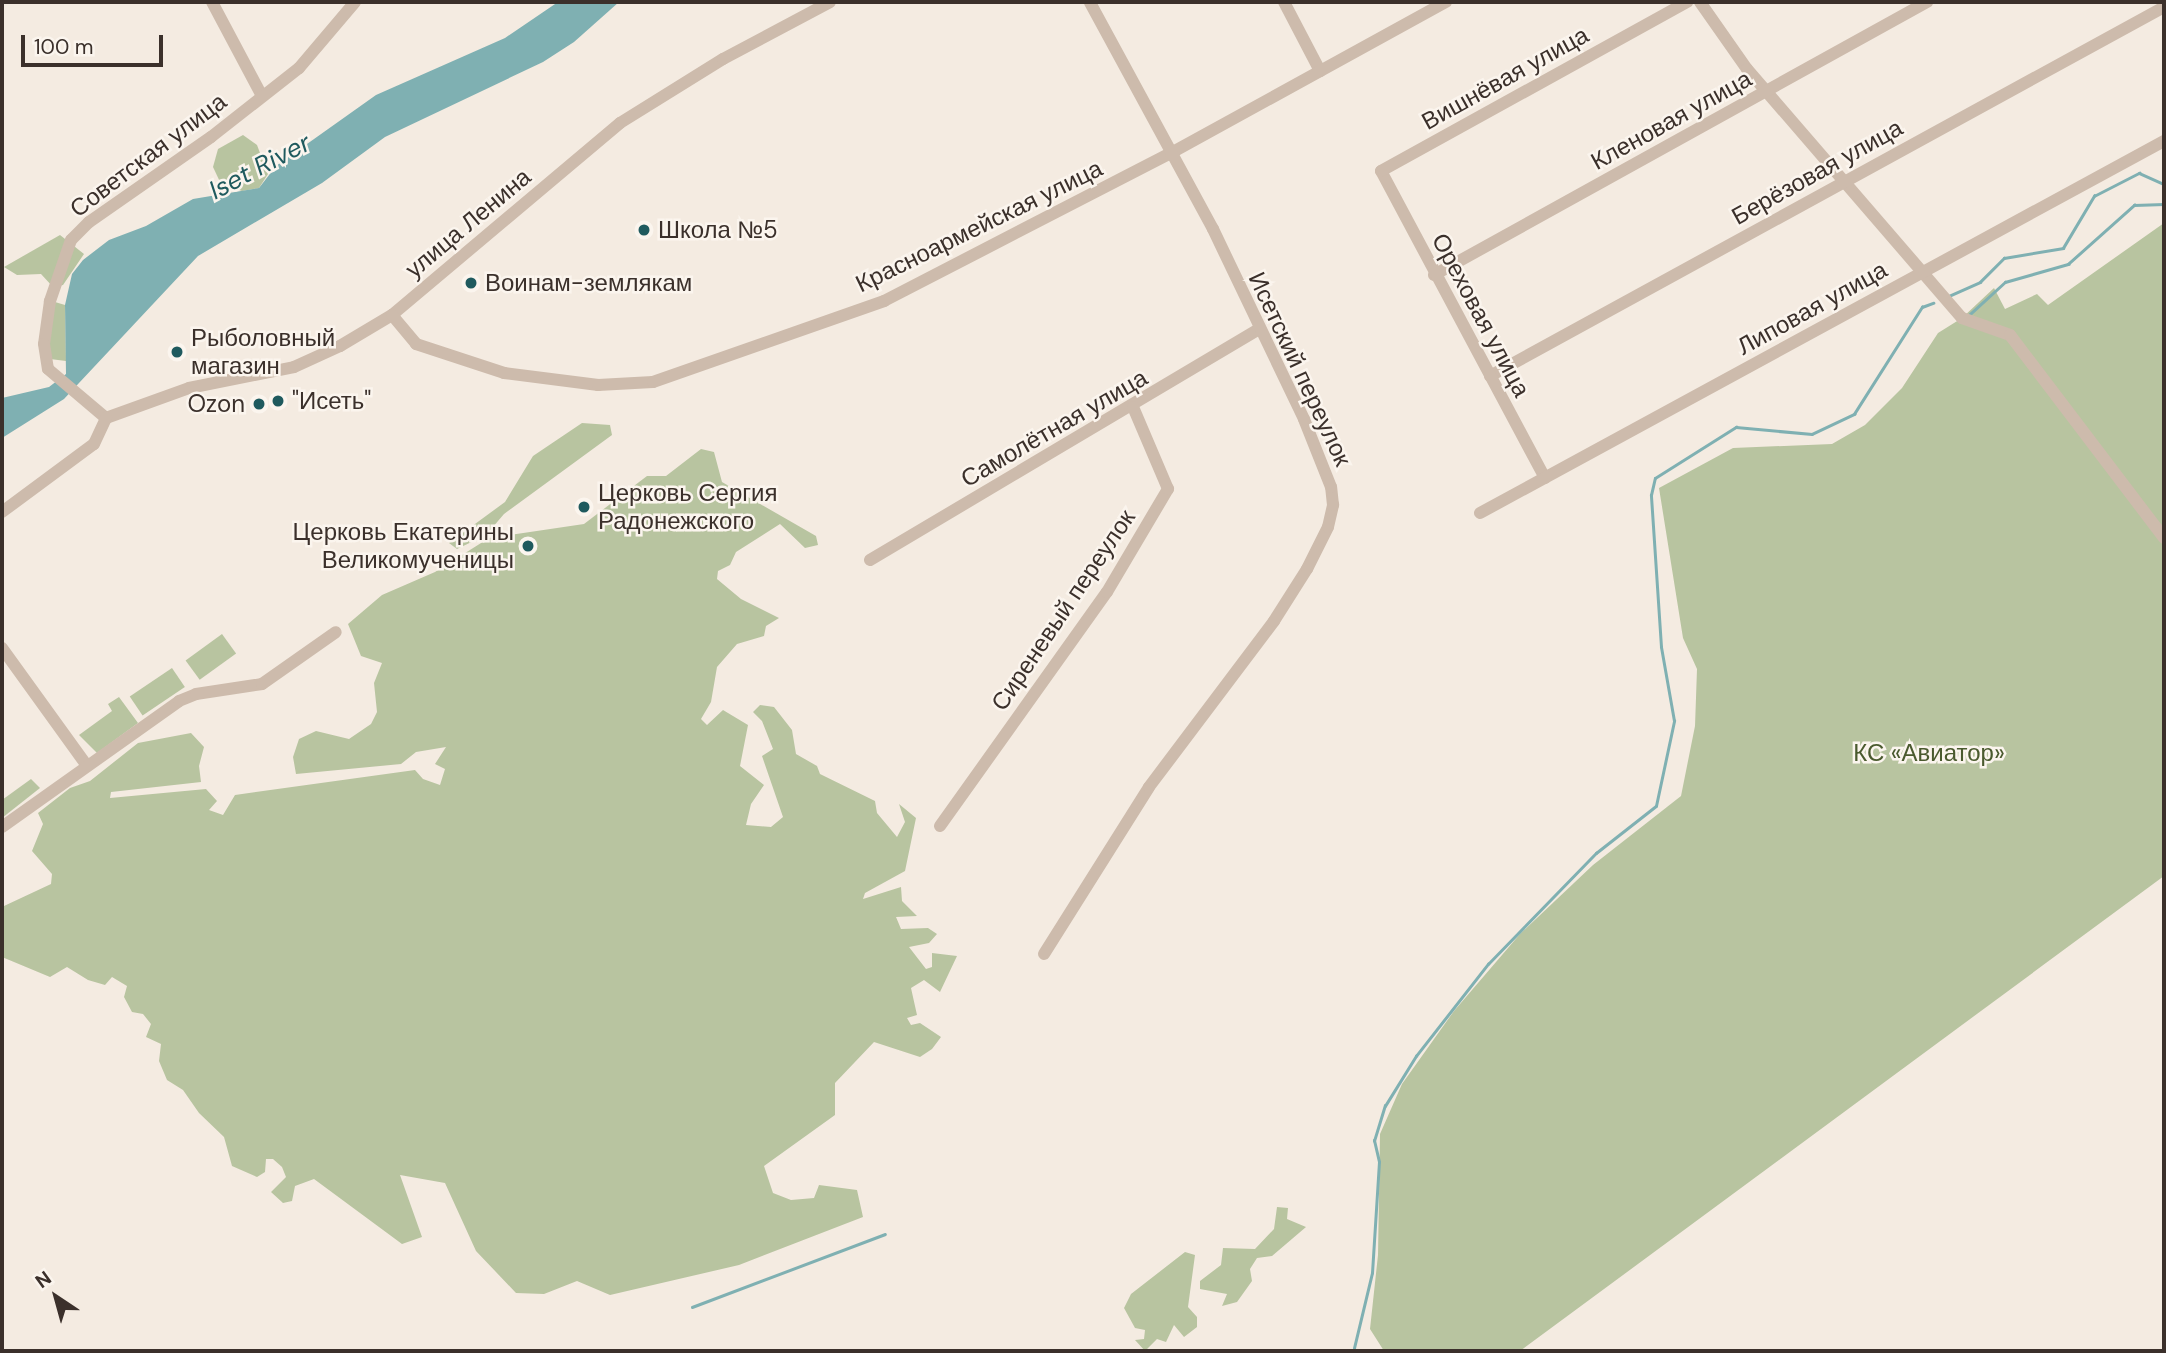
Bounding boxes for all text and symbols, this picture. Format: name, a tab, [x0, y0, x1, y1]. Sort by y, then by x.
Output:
street label: Вишнёвая улица	[1416, 20, 1594, 136]
scale bar	[24, 21, 166, 65]
text: 100 m	[34, 33, 94, 61]
street label: Кленовая улица	[1586, 64, 1756, 176]
street label: Советская улица	[64, 87, 232, 223]
street label: Берёзовая улица	[1726, 113, 1908, 231]
water label: Iset River	[204, 127, 316, 207]
street label: Красноармейская улица	[851, 154, 1107, 298]
street label: улица Ленина	[399, 162, 537, 284]
place label: Школа №5	[658, 216, 778, 244]
marker: Школа №5	[636, 222, 652, 238]
street label: Ореховая улица	[1426, 228, 1536, 402]
street label: Липовая улица	[1732, 255, 1892, 361]
street label: Исетский переулок	[1242, 267, 1358, 471]
place label: Воинам-землякам	[485, 269, 692, 297]
marker: Воинам-землякам	[463, 275, 479, 291]
place label: Рыболовный магазин	[191, 324, 335, 380]
marker: Рыболовный магазин	[169, 344, 185, 360]
street label: Самолётная улица	[956, 363, 1152, 493]
place label: "Исеть"	[292, 387, 371, 415]
place label: Ozon	[187, 390, 245, 418]
marker: "Исеть"	[270, 393, 286, 409]
marker: Ozon	[251, 396, 267, 412]
place label: Церковь Сергия Радонежского	[598, 479, 777, 535]
marker: Церковь Сергия Радонежского	[576, 499, 592, 515]
street label: Сиреневый переулок	[985, 504, 1141, 716]
place label: Церковь Екатерины Великомученицы	[293, 518, 514, 574]
marker: Церковь Екатерины Великомученицы	[520, 538, 536, 554]
park label: КС «Авиатор»	[1853, 739, 2005, 767]
north arrow	[21, 1262, 91, 1332]
text: N	[30, 1265, 56, 1294]

